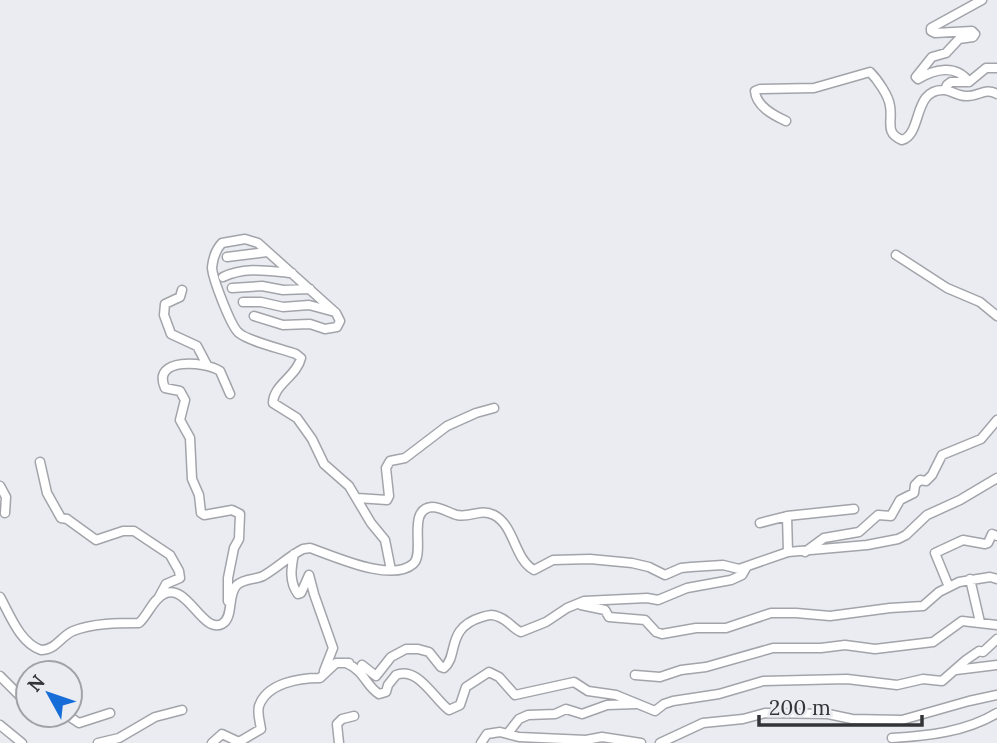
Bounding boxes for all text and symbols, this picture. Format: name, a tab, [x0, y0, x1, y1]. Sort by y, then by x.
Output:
north arrow	[14, 659, 84, 729]
text: N	[22, 669, 50, 696]
scale bar	[759, 684, 922, 728]
text: 200 m	[769, 694, 831, 721]

